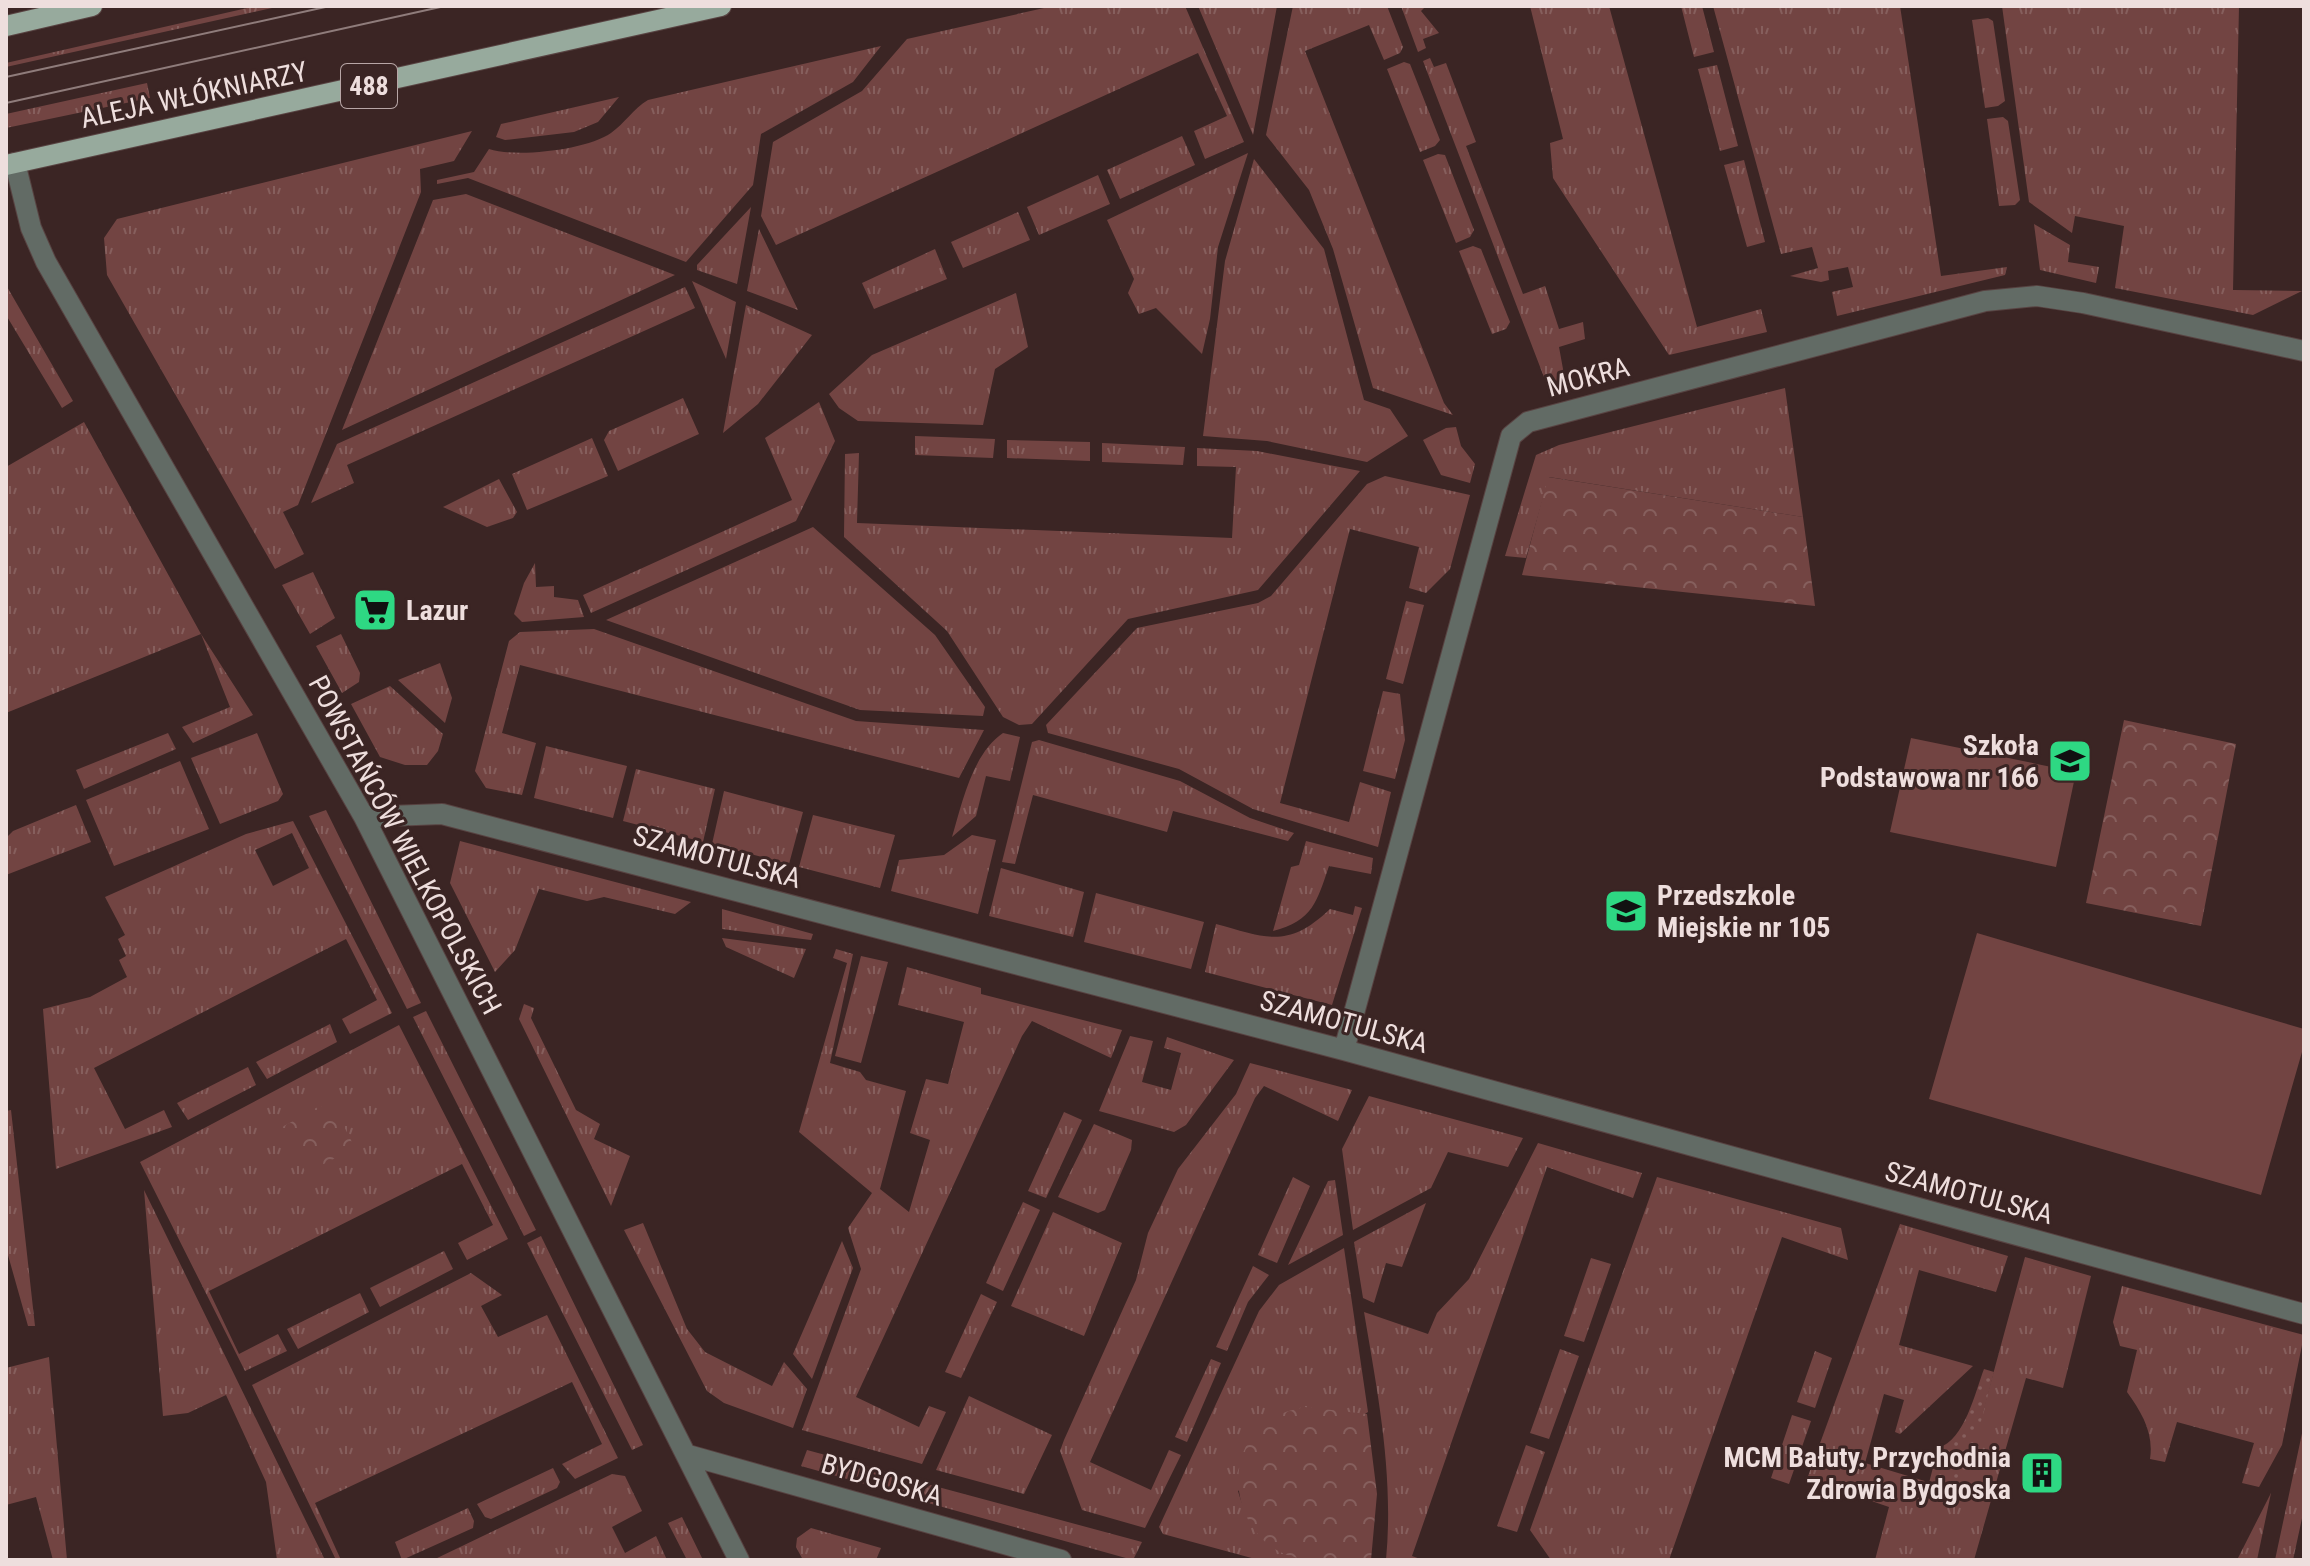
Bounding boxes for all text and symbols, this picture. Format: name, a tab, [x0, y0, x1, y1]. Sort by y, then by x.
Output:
street label: ALEJA WŁÓKNIARZY	[78, 55, 311, 135]
road number: 488	[341, 64, 397, 108]
street label: MOKRA	[1543, 350, 1633, 404]
supermarket icon: Lazur	[351, 586, 399, 634]
place label: Lazur	[406, 594, 468, 627]
street label: POWSTAŃCÓW WIELKOPOLSKICH	[302, 670, 508, 1020]
place label: Szkoła Podstawowa nr 166	[1820, 729, 2039, 794]
school or university icon: Szkoła Podstawowa nr 166	[2046, 737, 2094, 785]
street label: SZAMOTULSKA	[629, 819, 805, 895]
place label: Przedszkole Miejskie nr 105	[1657, 879, 1831, 944]
school or university icon: Przedszkole Miejskie nr 105	[1602, 887, 1650, 935]
street label: SZAMOTULSKA	[1256, 984, 1432, 1060]
street label: SZAMOTULSKA	[1881, 1155, 2057, 1231]
place label: MCM Bałuty. Przychodnia Zdrowia Bydgoska	[1723, 1441, 2011, 1506]
street label: BYDGOSKA	[818, 1447, 946, 1513]
building icon: MCM Bałuty. Przychodnia Zdrowia Bydgoska	[2018, 1449, 2066, 1497]

